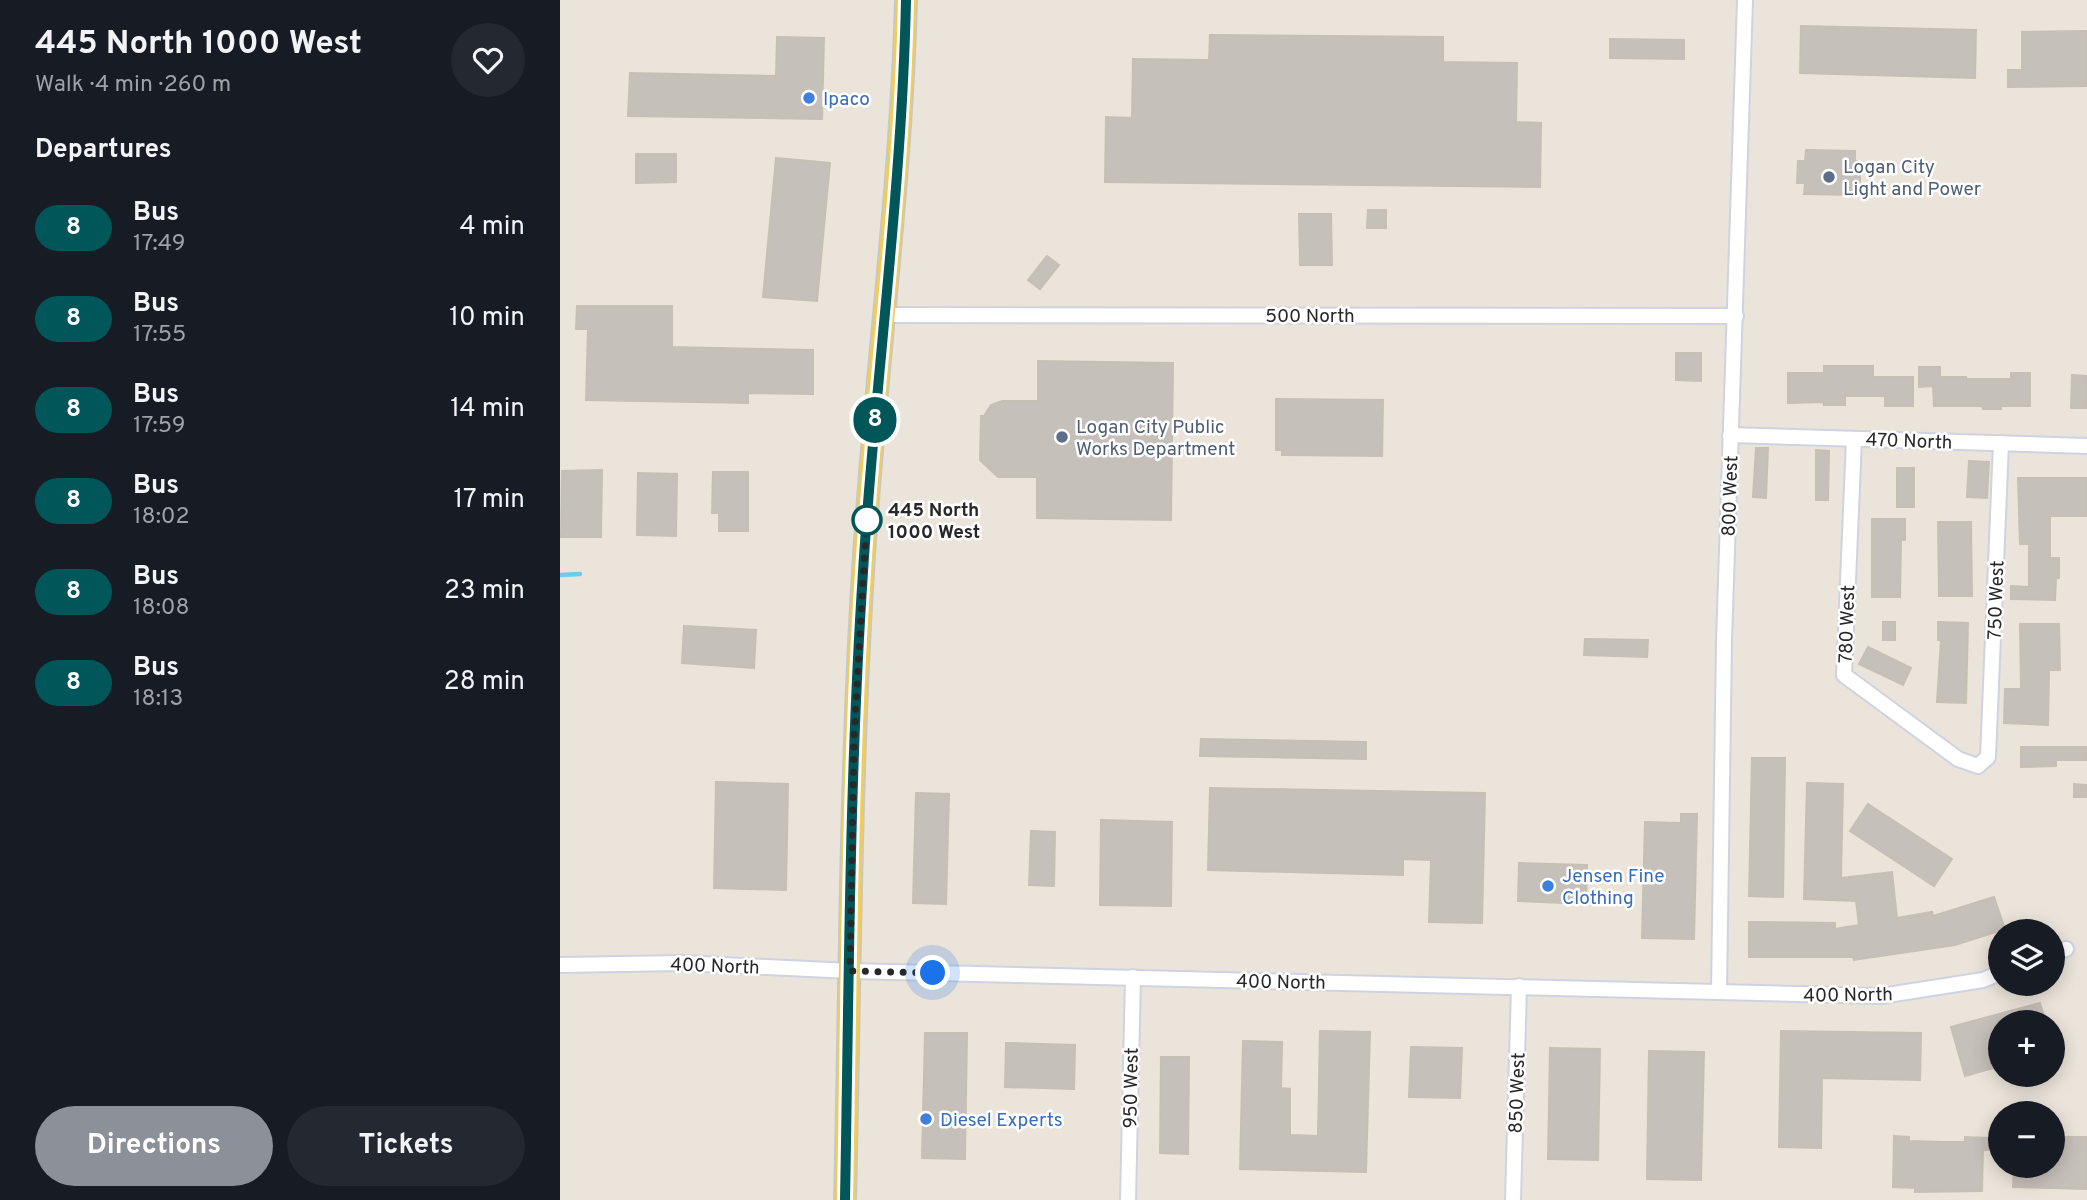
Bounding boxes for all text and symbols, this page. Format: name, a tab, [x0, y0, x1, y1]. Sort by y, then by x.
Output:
button: heart	[451, 23, 525, 97]
text: 445 North 1000 West	[35, 24, 362, 66]
text: Walk · 4 min · 260 m	[35, 71, 231, 100]
place label: Ipaco	[823, 88, 870, 112]
marker: Ipaco	[801, 90, 817, 106]
text: Departures	[35, 134, 172, 167]
place label: Logan City Light and Power	[1843, 156, 1982, 202]
marker: Logan City Light and Power	[1821, 169, 1837, 185]
text: Bus	[133, 197, 179, 230]
text: 4 min	[459, 211, 525, 244]
text: 8	[66, 213, 81, 243]
text: 17:49	[133, 230, 185, 259]
text: Bus	[133, 288, 179, 321]
text: 10 min	[449, 302, 525, 335]
text: 8	[66, 304, 81, 334]
street label: 500 North	[1265, 305, 1355, 329]
text: 17:55	[133, 321, 186, 350]
text: Bus	[133, 379, 179, 412]
text: 14 min	[450, 393, 525, 426]
text: 8	[66, 395, 81, 425]
line badge: 8	[852, 397, 898, 443]
text: 8	[867, 405, 883, 435]
text: 17:59	[133, 412, 186, 441]
place label: Logan City Public Works Department	[1076, 416, 1235, 462]
street label: 470 North	[1865, 428, 1953, 456]
marker: Logan City Public Works Department	[1054, 429, 1070, 445]
street label: 800 West	[1718, 455, 1744, 537]
text: Bus	[133, 470, 179, 503]
text: 17 min	[453, 484, 525, 517]
text: 8	[66, 486, 81, 516]
place label: 445 North 1000 West	[888, 499, 980, 545]
text: 18:02	[133, 503, 190, 532]
marker: 445 North 1000 West	[852, 505, 882, 535]
street label: 750 West	[1984, 560, 2010, 640]
text: Bus	[133, 561, 179, 594]
text: 23 min	[444, 575, 525, 608]
text: 8	[66, 577, 81, 607]
street label: 780 West	[1835, 584, 1861, 664]
text: 18:08	[133, 594, 190, 623]
text: Bus	[133, 652, 179, 685]
text: 28 min	[444, 666, 525, 699]
text: 8	[66, 668, 81, 698]
text: 18:13	[133, 685, 183, 714]
place label: Jensen Fine Clothing	[1562, 865, 1665, 911]
marker: Jensen Fine Clothing	[1540, 878, 1556, 894]
map controls	[1988, 919, 2065, 1178]
button: layers	[1988, 919, 2065, 996]
street label: 400 North	[670, 953, 760, 981]
your location	[915, 955, 950, 990]
street label: 400 North	[1236, 970, 1326, 996]
street label: 400 North	[1803, 983, 1893, 1009]
button: +	[1988, 1010, 2065, 1087]
street label: 950 West	[1119, 1047, 1145, 1129]
street label: 850 West	[1505, 1052, 1531, 1134]
button: −	[1988, 1101, 2065, 1178]
button: Directions	[35, 1106, 273, 1186]
button: Tickets	[287, 1106, 525, 1186]
place label: Diesel Experts	[940, 1109, 1063, 1133]
marker: Diesel Experts	[918, 1111, 934, 1127]

